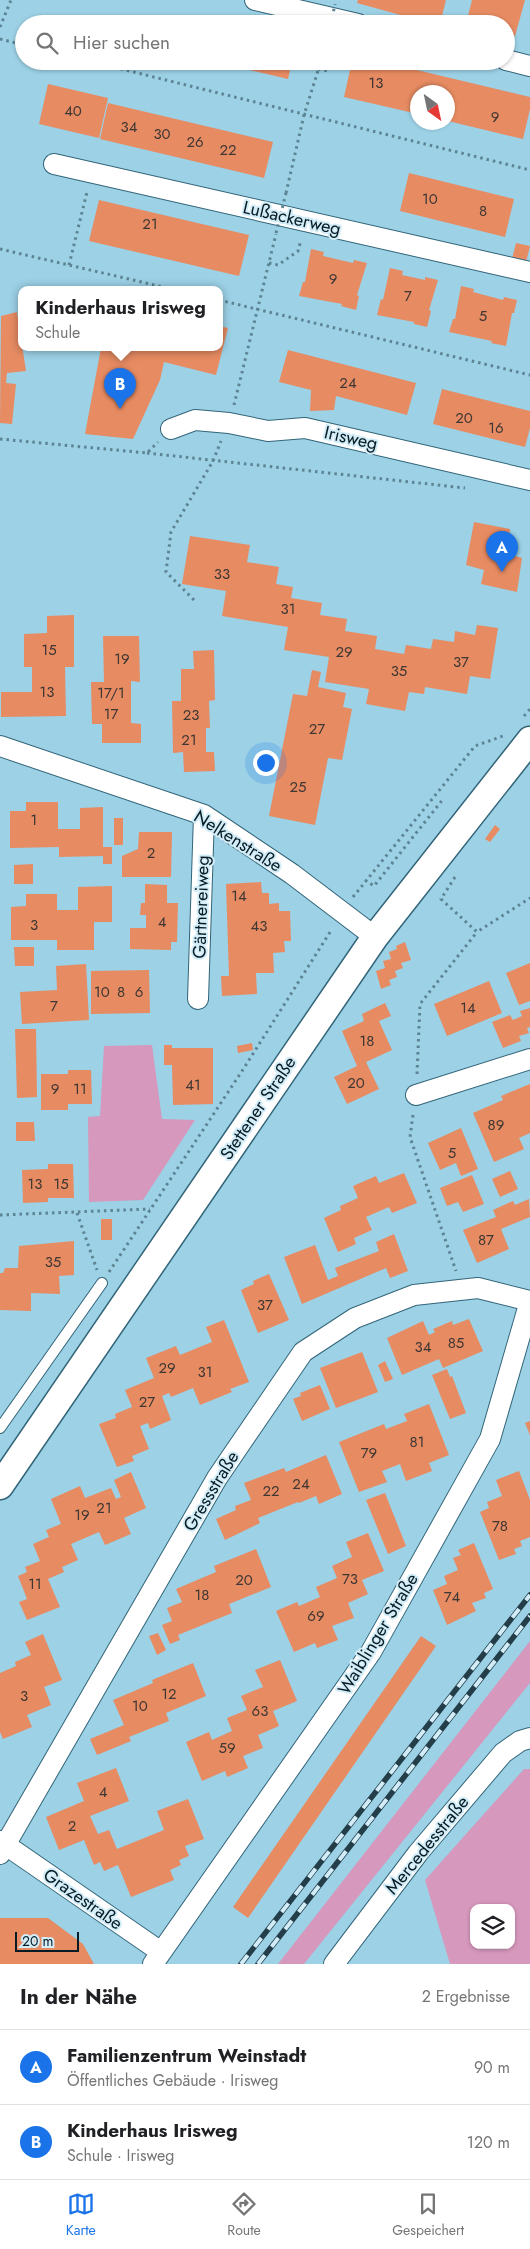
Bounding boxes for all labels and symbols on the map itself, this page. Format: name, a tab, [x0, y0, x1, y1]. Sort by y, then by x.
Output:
house number: 13	[369, 72, 383, 94]
north arrow	[410, 85, 455, 130]
house number: 40	[64, 100, 82, 122]
house number: 9	[491, 106, 499, 128]
house number: 34	[121, 116, 138, 138]
house number: 30	[153, 123, 171, 145]
house number: 26	[186, 131, 204, 153]
house number: 22	[219, 139, 237, 161]
house number: 10	[422, 188, 438, 210]
street label: Lußackerweg	[240, 194, 344, 242]
house number: 8	[479, 200, 487, 222]
house number: 21	[142, 213, 158, 235]
house number: 9	[329, 268, 337, 290]
house number: 7	[404, 285, 412, 307]
house number: 5	[479, 305, 487, 327]
pin: B	[104, 368, 136, 409]
house number: 24	[339, 372, 357, 394]
house number: 20	[455, 407, 473, 429]
house number: 16	[488, 417, 504, 439]
street label: Irisweg	[322, 419, 380, 457]
pin: A	[486, 531, 518, 572]
house number: 33	[214, 563, 230, 585]
house number: 31	[281, 598, 295, 620]
house number: 15	[41, 639, 57, 661]
house number: 29	[335, 641, 353, 663]
house number: 19	[114, 648, 130, 670]
house number: 37	[453, 651, 469, 673]
house number: 35	[391, 660, 407, 682]
house number: 13	[40, 681, 54, 703]
house number: 17/1	[97, 682, 125, 704]
house number: 17	[104, 703, 118, 725]
house number: 23	[183, 704, 199, 726]
house number: 27	[309, 718, 325, 740]
house number: 21	[181, 729, 197, 751]
your location	[253, 750, 279, 776]
house number: 25	[290, 776, 307, 798]
street label: Nelkenstraße	[189, 804, 287, 878]
house number: 1	[31, 809, 37, 831]
house number: 2	[147, 842, 155, 864]
street label: Gärtnereiweg	[186, 855, 216, 959]
house number: 14	[231, 885, 247, 907]
house number: 4	[158, 911, 167, 933]
house number: 3	[30, 914, 38, 936]
house number: 43	[251, 915, 267, 937]
house number: 10	[94, 981, 110, 1003]
house number: 8	[117, 981, 125, 1003]
house number: 6	[135, 981, 143, 1003]
house number: 7	[50, 995, 58, 1017]
house number: 14	[460, 997, 476, 1019]
house number: 18	[360, 1030, 374, 1052]
street label: Stettener Straße	[214, 1051, 302, 1165]
house number: 20	[347, 1072, 365, 1094]
house number: 41	[185, 1074, 201, 1096]
house number: 9	[51, 1078, 59, 1100]
house number: 11	[73, 1078, 87, 1100]
house number: 89	[488, 1114, 504, 1136]
house number: 5	[448, 1142, 456, 1164]
house number: 13	[28, 1173, 42, 1195]
house number: 15	[53, 1173, 69, 1195]
house number: 87	[478, 1229, 494, 1251]
house number: 35	[45, 1251, 61, 1273]
house number: 37	[257, 1294, 273, 1316]
house number: 85	[448, 1332, 464, 1354]
house number: 34	[415, 1336, 432, 1358]
house number: 29	[158, 1357, 176, 1379]
house number: 31	[198, 1361, 212, 1383]
house number: 27	[139, 1391, 155, 1413]
house number: 81	[410, 1431, 424, 1453]
house number: 79	[361, 1442, 377, 1464]
street label: Gressstraße	[177, 1446, 245, 1536]
house number: 24	[292, 1473, 310, 1495]
house number: 22	[262, 1480, 280, 1502]
house number: 21	[96, 1497, 112, 1519]
house number: 19	[74, 1504, 90, 1526]
house number: 78	[492, 1515, 508, 1537]
street label: Waiblinger Straße	[331, 1568, 425, 1700]
house number: 73	[342, 1568, 358, 1590]
house number: 20	[235, 1569, 253, 1591]
house number: 11	[28, 1573, 42, 1595]
house number: 18	[195, 1584, 209, 1606]
house number: 74	[444, 1586, 461, 1608]
house number: 69	[307, 1605, 325, 1627]
house number: 12	[161, 1683, 177, 1705]
house number: 3	[20, 1685, 28, 1707]
house number: 10	[132, 1695, 148, 1717]
house number: 63	[252, 1700, 268, 1722]
house number: 59	[218, 1737, 236, 1759]
house number: 4	[99, 1781, 108, 1803]
street label: Mercedesstraße	[379, 1790, 475, 1900]
house number: 2	[68, 1815, 76, 1837]
street label: Grazestraße	[38, 1862, 128, 1936]
scale bar	[15, 1929, 79, 1952]

